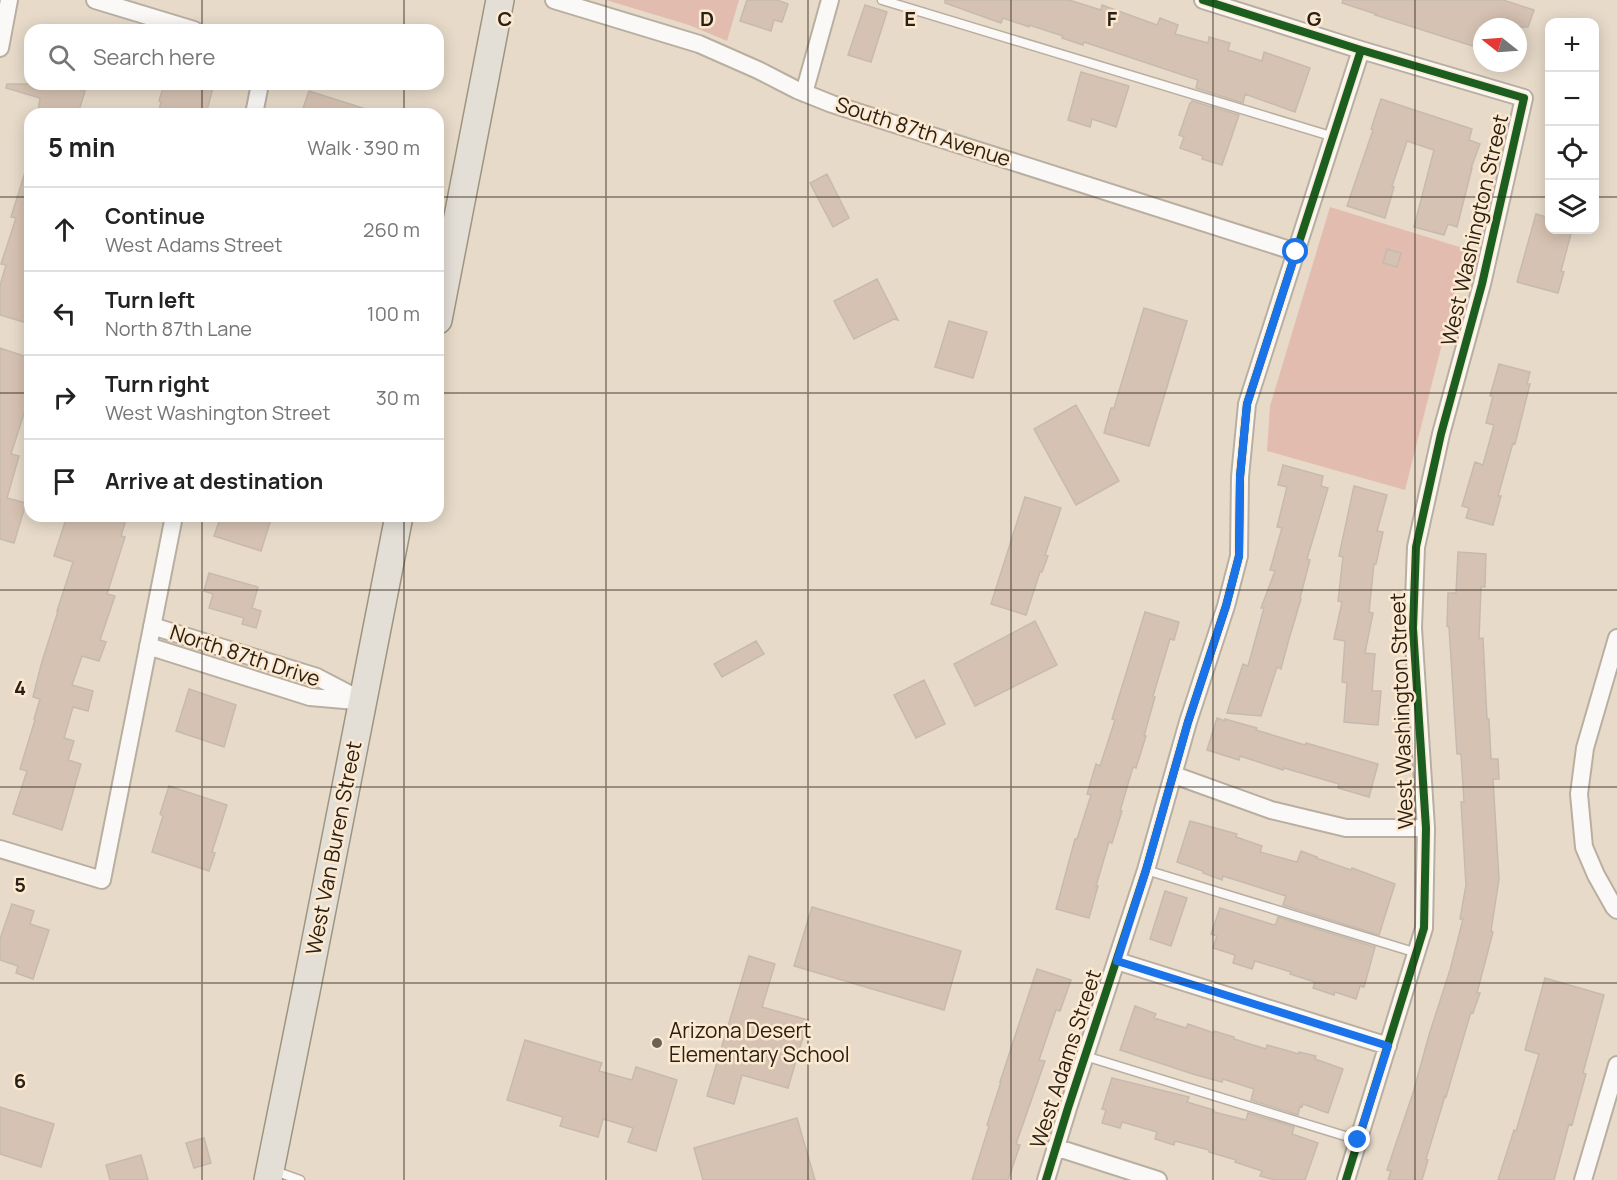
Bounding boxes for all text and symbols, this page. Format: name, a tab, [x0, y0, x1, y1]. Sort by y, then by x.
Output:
text: C	[498, 5, 512, 32]
text: D	[700, 5, 714, 32]
text: E	[904, 5, 916, 32]
text: F	[1107, 5, 1118, 32]
text: G	[1307, 5, 1322, 32]
north arrow	[1473, 18, 1527, 72]
map controls	[1545, 18, 1599, 234]
button: +	[1545, 18, 1599, 72]
search box	[24, 24, 444, 90]
icon: search	[45, 41, 78, 74]
text: Search here	[93, 42, 215, 72]
button: −	[1545, 72, 1599, 126]
street label: South 87th Avenue	[832, 90, 1014, 173]
street label: West Washington Street	[1434, 111, 1514, 348]
button: locate	[1545, 126, 1599, 180]
text: 5 min	[48, 129, 115, 165]
text: Walk · 390 m	[307, 134, 420, 161]
button: layers	[1545, 180, 1599, 234]
text: Continue	[105, 201, 205, 231]
icon: ahead	[48, 213, 81, 246]
text: 260 m	[363, 216, 420, 243]
text: West Adams Street	[105, 231, 283, 258]
route start	[1282, 238, 1308, 264]
text: Turn left	[105, 285, 195, 315]
icon: left	[48, 297, 81, 330]
text: 100 m	[367, 300, 420, 327]
text: North 87th Lane	[105, 315, 252, 342]
text: Turn right	[105, 369, 210, 399]
icon: right	[48, 381, 81, 414]
text: 30 m	[376, 384, 420, 411]
text: West Washington Street	[105, 399, 330, 426]
icon: arrive	[48, 465, 81, 498]
text: Arrive at destination	[105, 466, 323, 496]
street label: West Washington Street	[1383, 592, 1419, 830]
street label: North 87th Drive	[167, 618, 324, 693]
text: 4	[14, 674, 26, 701]
street label: West Van Buren Street	[299, 738, 368, 957]
text: 5	[14, 871, 26, 898]
street label: West Adams Street	[1023, 966, 1107, 1152]
place label: Arizona Desert Elementary School	[669, 1016, 850, 1068]
marker: Arizona Desert Elementary School	[650, 1036, 664, 1050]
text: 6	[14, 1067, 26, 1094]
route end	[1344, 1126, 1370, 1152]

